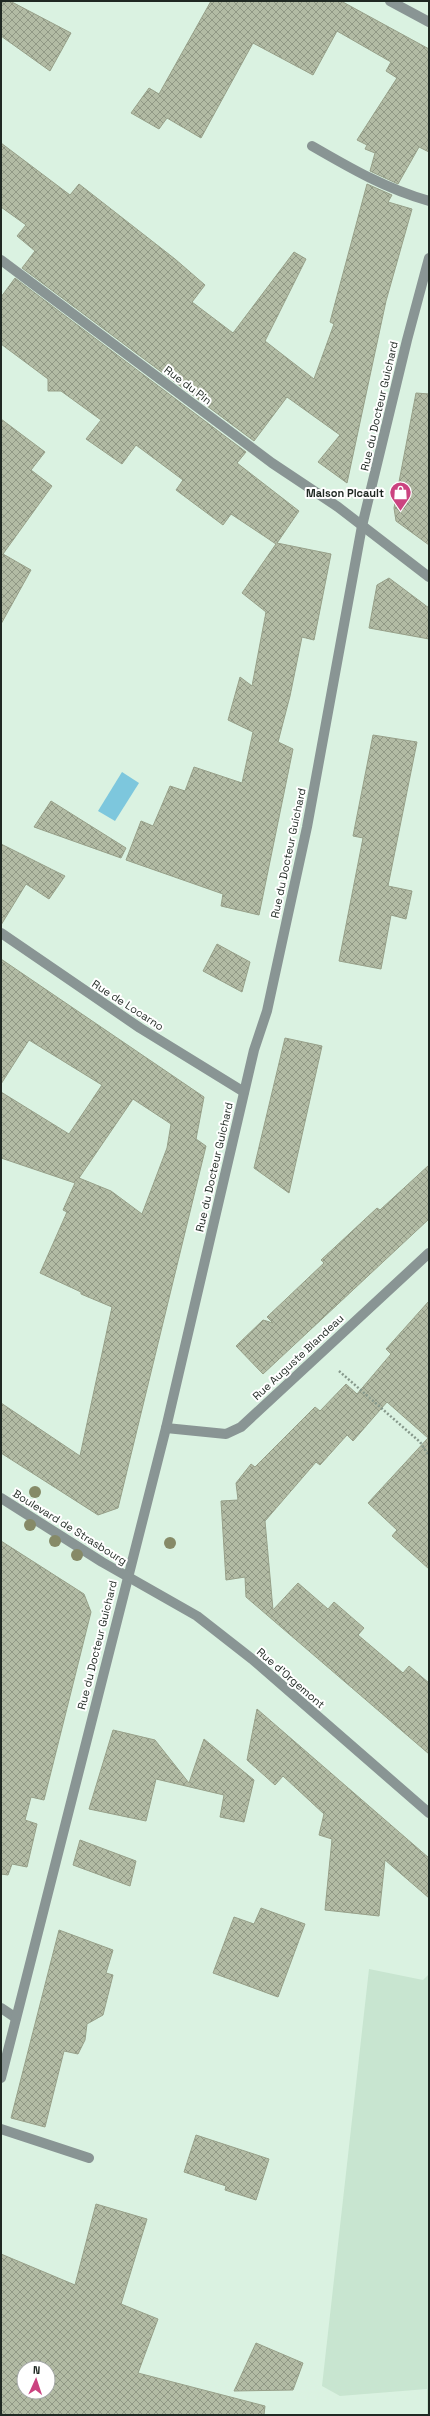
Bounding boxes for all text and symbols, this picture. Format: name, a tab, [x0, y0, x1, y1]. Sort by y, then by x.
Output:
street label: Rue du Docteur Guichard	[357, 340, 401, 472]
street label: Rue du Pin	[162, 363, 214, 407]
shop icon: Maison Picault	[387, 480, 413, 513]
place label: Maison Picault	[306, 486, 384, 500]
street label: Rue du Docteur Guichard	[267, 787, 309, 919]
street label: Rue de Locarno	[89, 977, 167, 1034]
street label: Rue du Docteur Guichard	[192, 1101, 236, 1233]
street label: Rue Auguste Blandeau	[249, 1311, 347, 1403]
street label: Boulevard de Strasbourg	[10, 1486, 130, 1568]
street label: Rue du Docteur Guichard	[74, 1579, 120, 1711]
street label: Rue d'Orgemont	[254, 1645, 328, 1711]
north arrow	[16, 2360, 56, 2400]
text: N	[32, 2363, 41, 2377]

